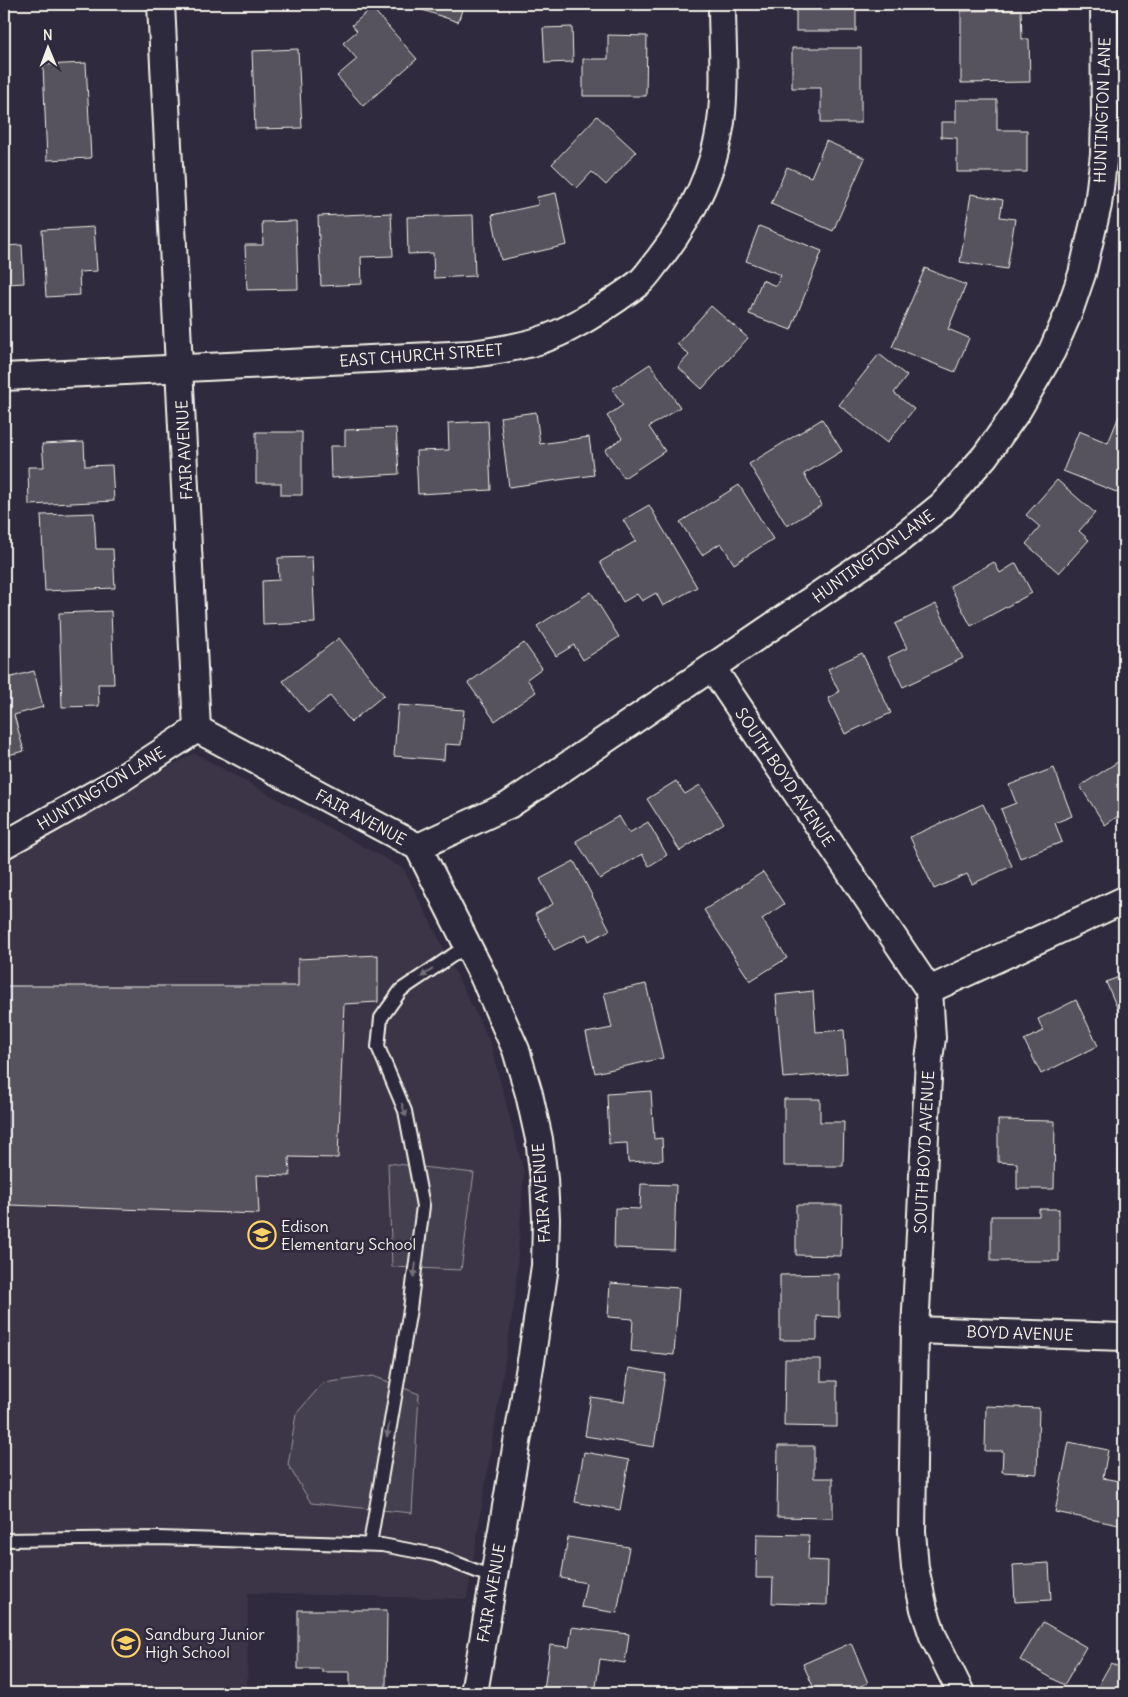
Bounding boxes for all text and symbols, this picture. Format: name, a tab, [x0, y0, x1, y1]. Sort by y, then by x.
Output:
north arrow	[22, 22, 72, 72]
text: N	[43, 26, 53, 44]
street label: HUNTINGTON LANE	[1089, 37, 1115, 183]
street label: EAST CHURCH STREET	[339, 339, 503, 371]
street label: FAIR AVENUE	[171, 399, 197, 501]
street label: HUNTINGTON LANE	[808, 505, 938, 607]
street label: SOUTH BOYD AVENUE	[731, 704, 839, 850]
street label: HUNTINGTON LANE	[33, 742, 169, 834]
street label: FAIR AVENUE	[312, 785, 410, 849]
one-way arrow	[420, 968, 434, 978]
street label: SOUTH BOYD AVENUE	[910, 1070, 938, 1234]
one-way arrow	[400, 1102, 408, 1117]
street label: FAIR AVENUE	[528, 1142, 554, 1244]
place label: Edison Elementary School	[281, 1216, 416, 1254]
school or university icon: Edison Elementary School	[247, 1220, 277, 1250]
one-way arrow	[411, 1262, 419, 1278]
street label: BOYD AVENUE	[966, 1321, 1074, 1345]
one-way arrow	[384, 1422, 392, 1438]
street label: FAIR AVENUE	[472, 1542, 510, 1644]
place label: Sandburg Junior High School	[145, 1624, 265, 1662]
school or university icon: Sandburg Junior High School	[111, 1628, 141, 1658]

